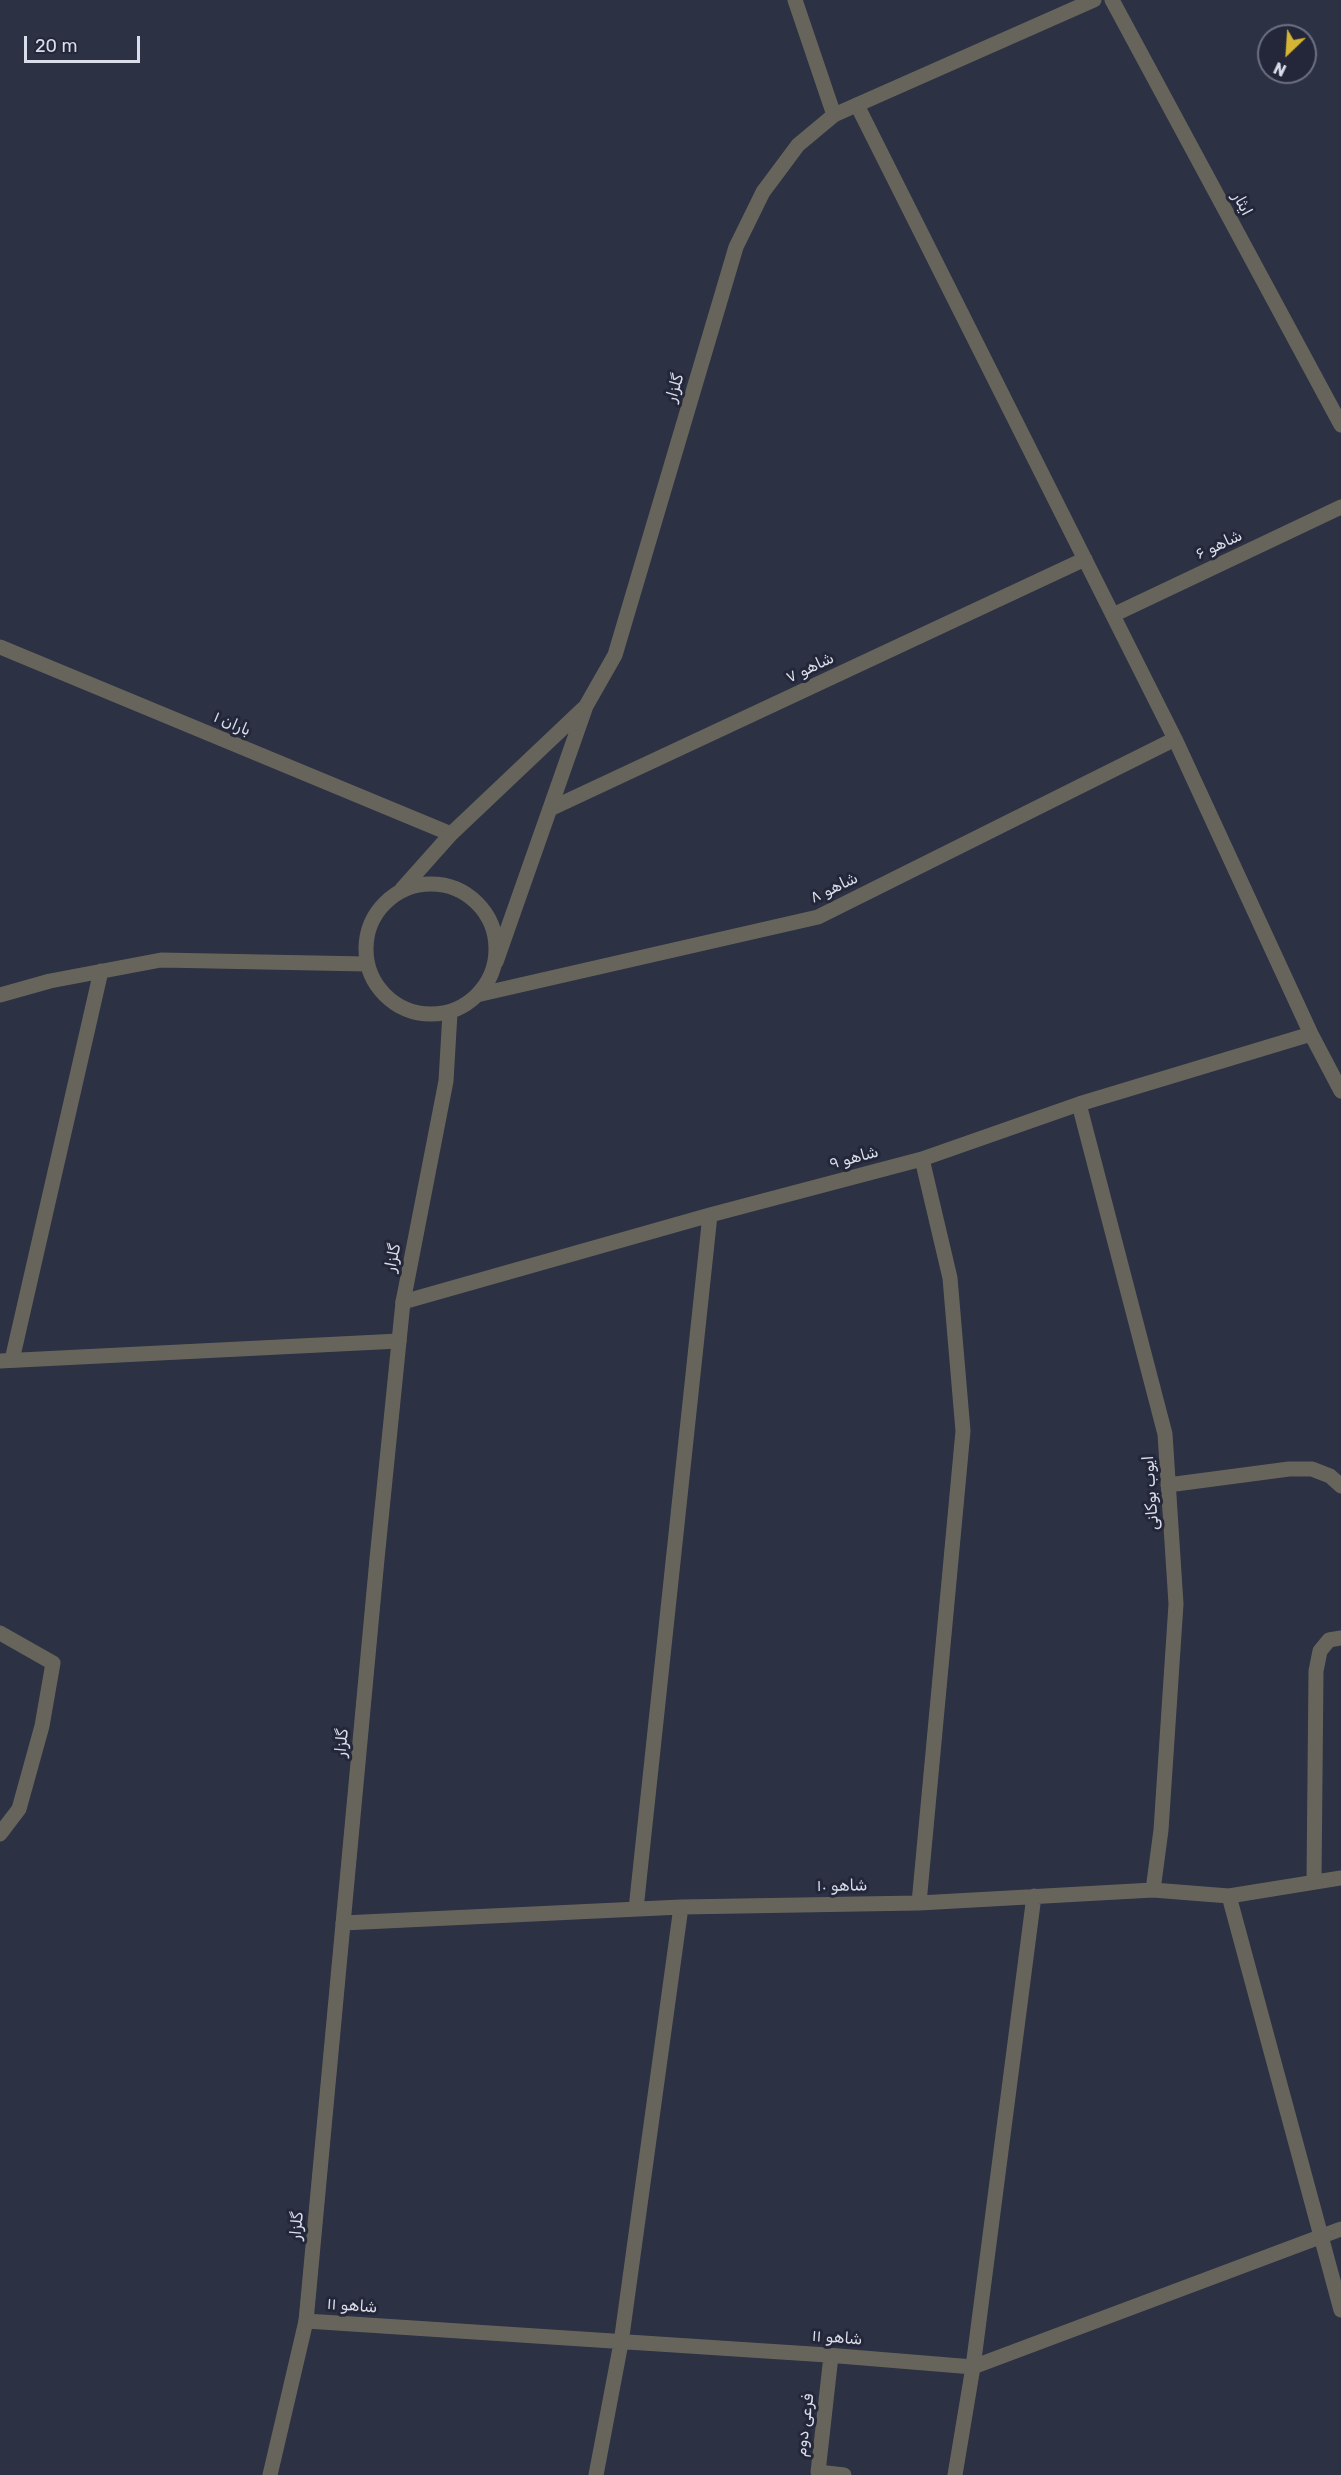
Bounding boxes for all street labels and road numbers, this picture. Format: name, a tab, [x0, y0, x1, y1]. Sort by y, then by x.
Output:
street label: ایثار	[1228, 189, 1256, 219]
street label: گلزار	[662, 372, 688, 404]
street label: شاهو ۶	[1193, 526, 1245, 564]
street label: شاهو ۷	[783, 649, 837, 687]
street label: باران ۱	[211, 708, 253, 740]
street label: شاهو ۸	[807, 869, 861, 907]
street label: شاهو ۹	[827, 1142, 881, 1174]
street label: گلزار	[381, 1242, 405, 1274]
street label: ایوب بوکانی	[1139, 1455, 1163, 1531]
street label: گلزار	[331, 1728, 353, 1758]
street label: شاهو ۱۰	[816, 1876, 868, 1896]
street label: گلزار	[286, 2211, 308, 2241]
street label: شاهو ۱۱	[326, 2295, 378, 2317]
street label: شاهو ۱۱	[811, 2327, 863, 2349]
street label: فرعی دوم	[792, 2392, 818, 2458]

